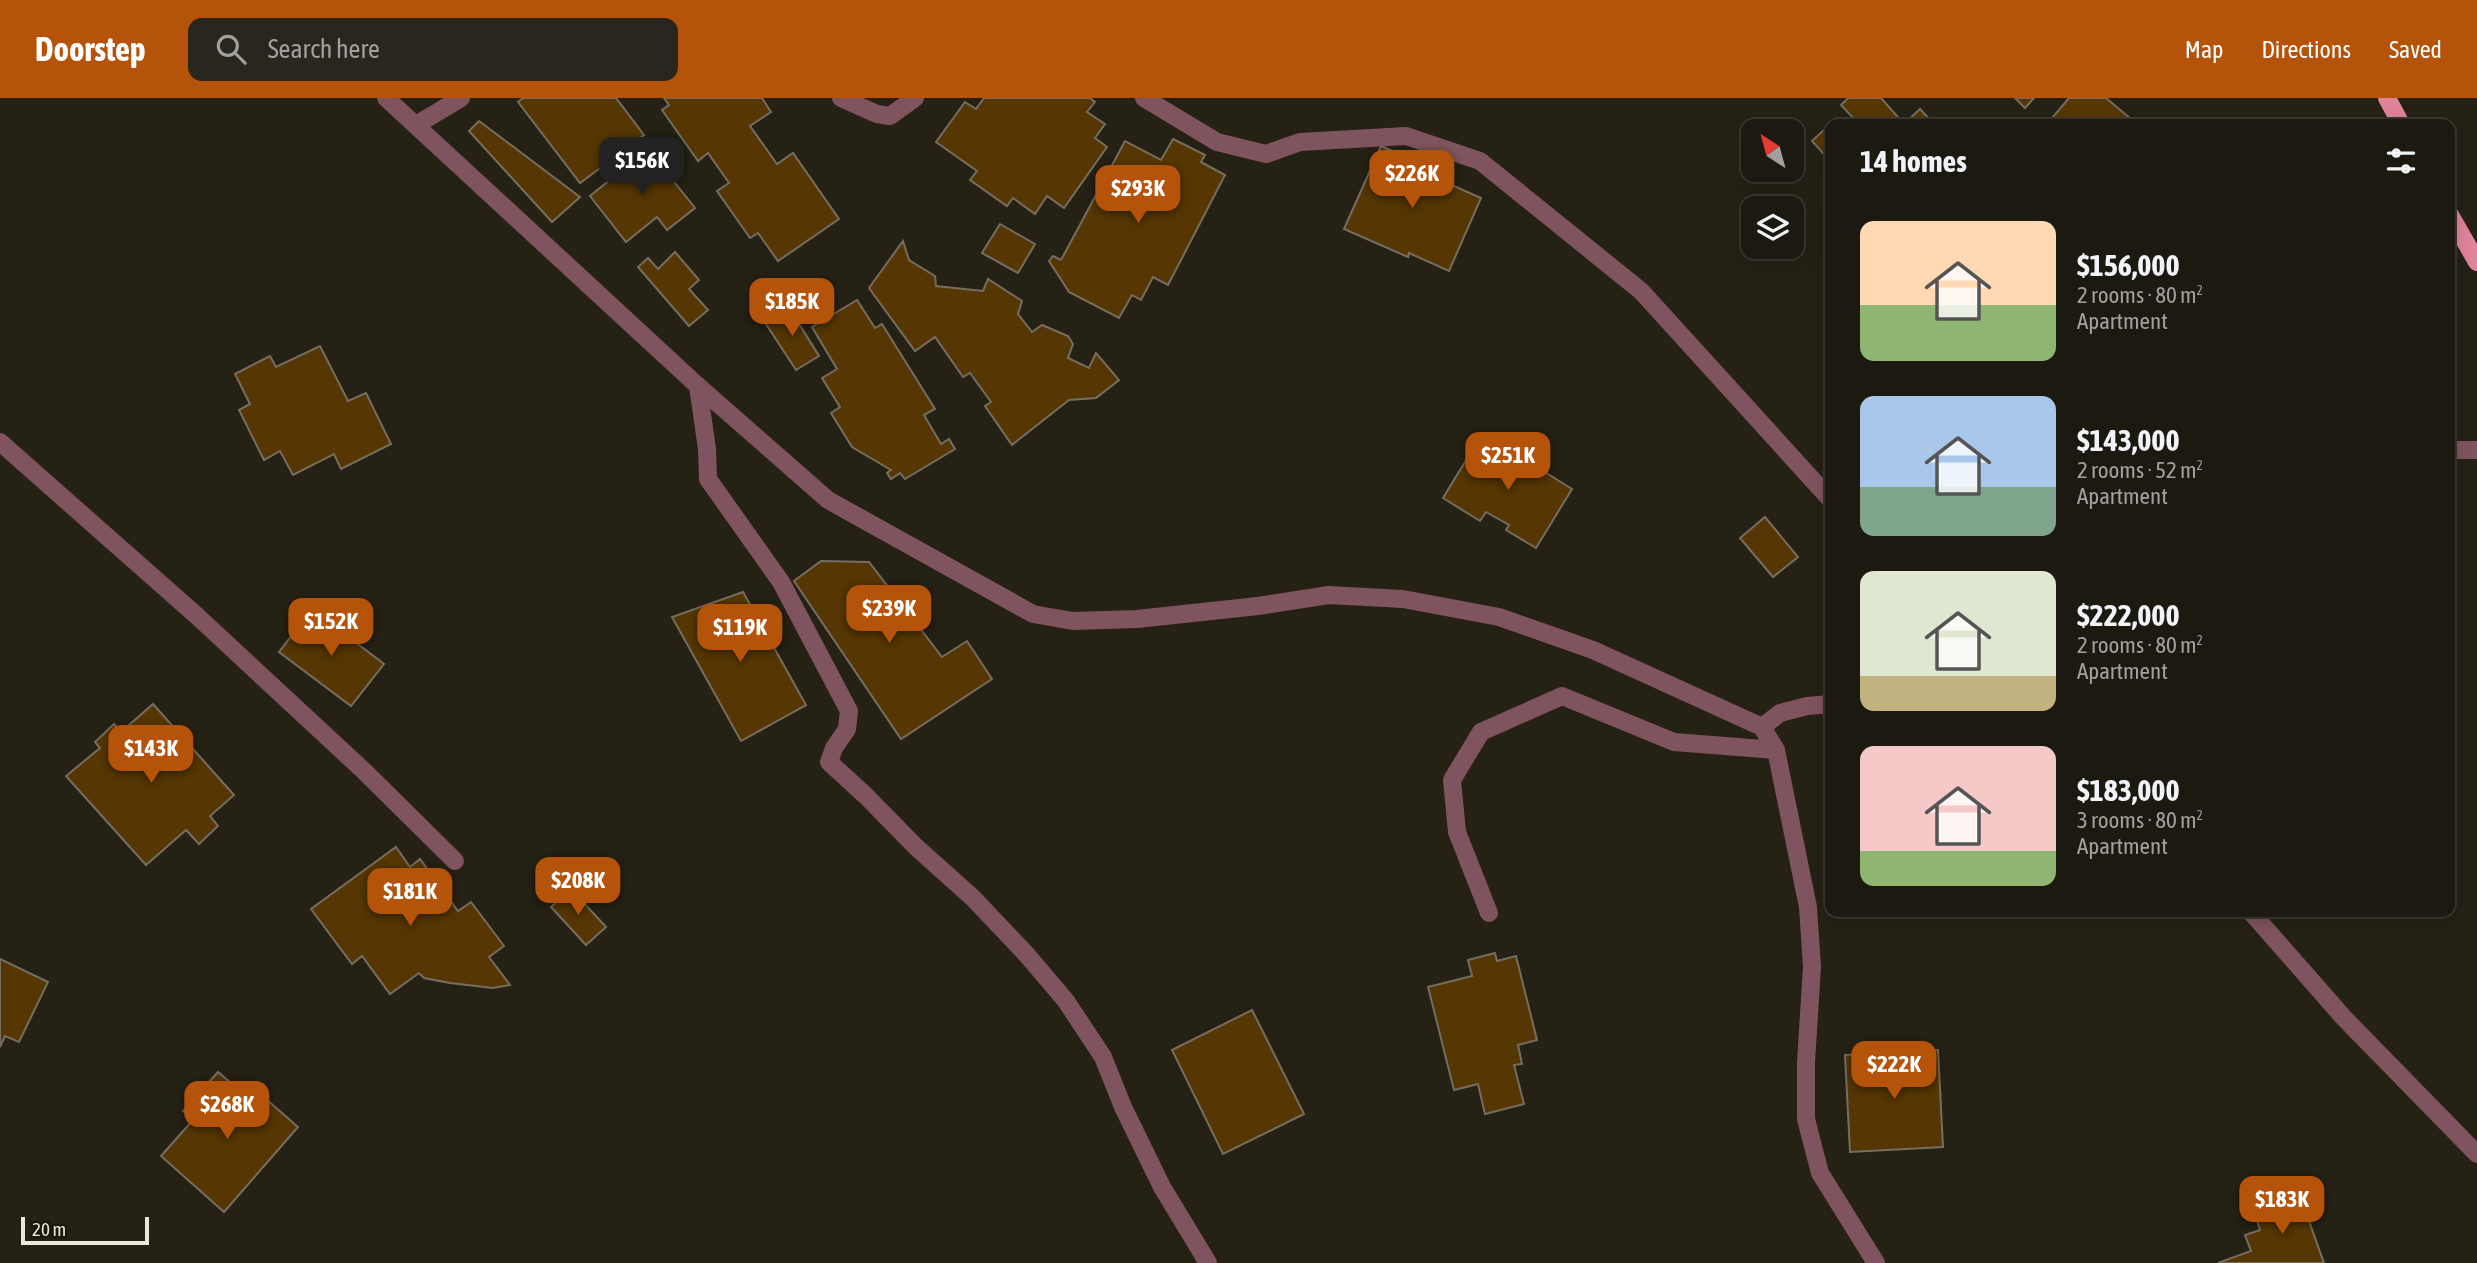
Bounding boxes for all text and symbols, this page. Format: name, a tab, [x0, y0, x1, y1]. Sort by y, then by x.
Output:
search box	[188, 18, 678, 81]
text: Doorstep	[35, 30, 146, 68]
icon: search	[212, 30, 250, 68]
text: Search here	[268, 34, 380, 64]
text: Map	[2185, 36, 2223, 63]
text: Directions	[2261, 36, 2351, 63]
text: Saved	[2389, 36, 2442, 63]
north arrow	[1741, 119, 1804, 182]
map controls	[1741, 119, 1804, 259]
pin: $156K	[593, 138, 691, 197]
icon: filters	[2382, 142, 2420, 180]
text: 14 homes	[1860, 144, 1967, 178]
text: $156K	[615, 147, 669, 173]
pin: $226K	[1363, 150, 1461, 210]
text: $226K	[1385, 160, 1439, 186]
pin: $293K	[1089, 166, 1187, 225]
text: $293K	[1111, 175, 1165, 201]
button: layers	[1741, 196, 1804, 259]
text: $156,000	[2077, 248, 2180, 282]
icon: home	[1916, 249, 2000, 333]
pin: $185K	[743, 278, 841, 338]
text: 2 rooms · 80 m²	[2077, 282, 2203, 308]
text: $185K	[765, 288, 819, 314]
text: Apartment	[2077, 308, 2168, 334]
text: $143,000	[2077, 423, 2180, 457]
icon: home	[1916, 424, 2000, 508]
pin: $251K	[1459, 432, 1557, 492]
text: $251K	[1481, 442, 1535, 468]
text: 2 rooms · 52 m²	[2077, 457, 2203, 483]
text: Apartment	[2077, 483, 2168, 509]
pin: $239K	[840, 586, 938, 645]
text: $239K	[862, 595, 916, 621]
pin: $152K	[282, 598, 380, 658]
text: $222,000	[2077, 598, 2180, 632]
icon: home	[1916, 599, 2000, 683]
pin: $119K	[691, 604, 789, 664]
text: $152K	[304, 608, 358, 634]
text: $119K	[713, 614, 767, 640]
text: 2 rooms · 80 m²	[2077, 632, 2203, 658]
text: Apartment	[2077, 658, 2168, 684]
pin: $143K	[102, 726, 200, 785]
text: $143K	[124, 735, 178, 761]
text: $183,000	[2077, 773, 2180, 807]
icon: home	[1916, 774, 2000, 858]
text: 3 rooms · 80 m²	[2077, 807, 2203, 833]
text: Apartment	[2077, 833, 2168, 859]
pin: $208K	[529, 858, 627, 917]
text: $208K	[551, 867, 605, 893]
pin: $181K	[361, 868, 459, 928]
text: $181K	[383, 878, 437, 904]
pin: $222K	[1845, 1042, 1943, 1101]
text: $222K	[1867, 1051, 1921, 1077]
pin: $268K	[178, 1082, 276, 1141]
text: $268K	[200, 1091, 254, 1117]
pin: $183K	[2233, 1176, 2331, 1236]
text: $183K	[2255, 1186, 2309, 1212]
scale bar	[21, 1214, 149, 1246]
text: 20 m	[32, 1218, 66, 1240]

